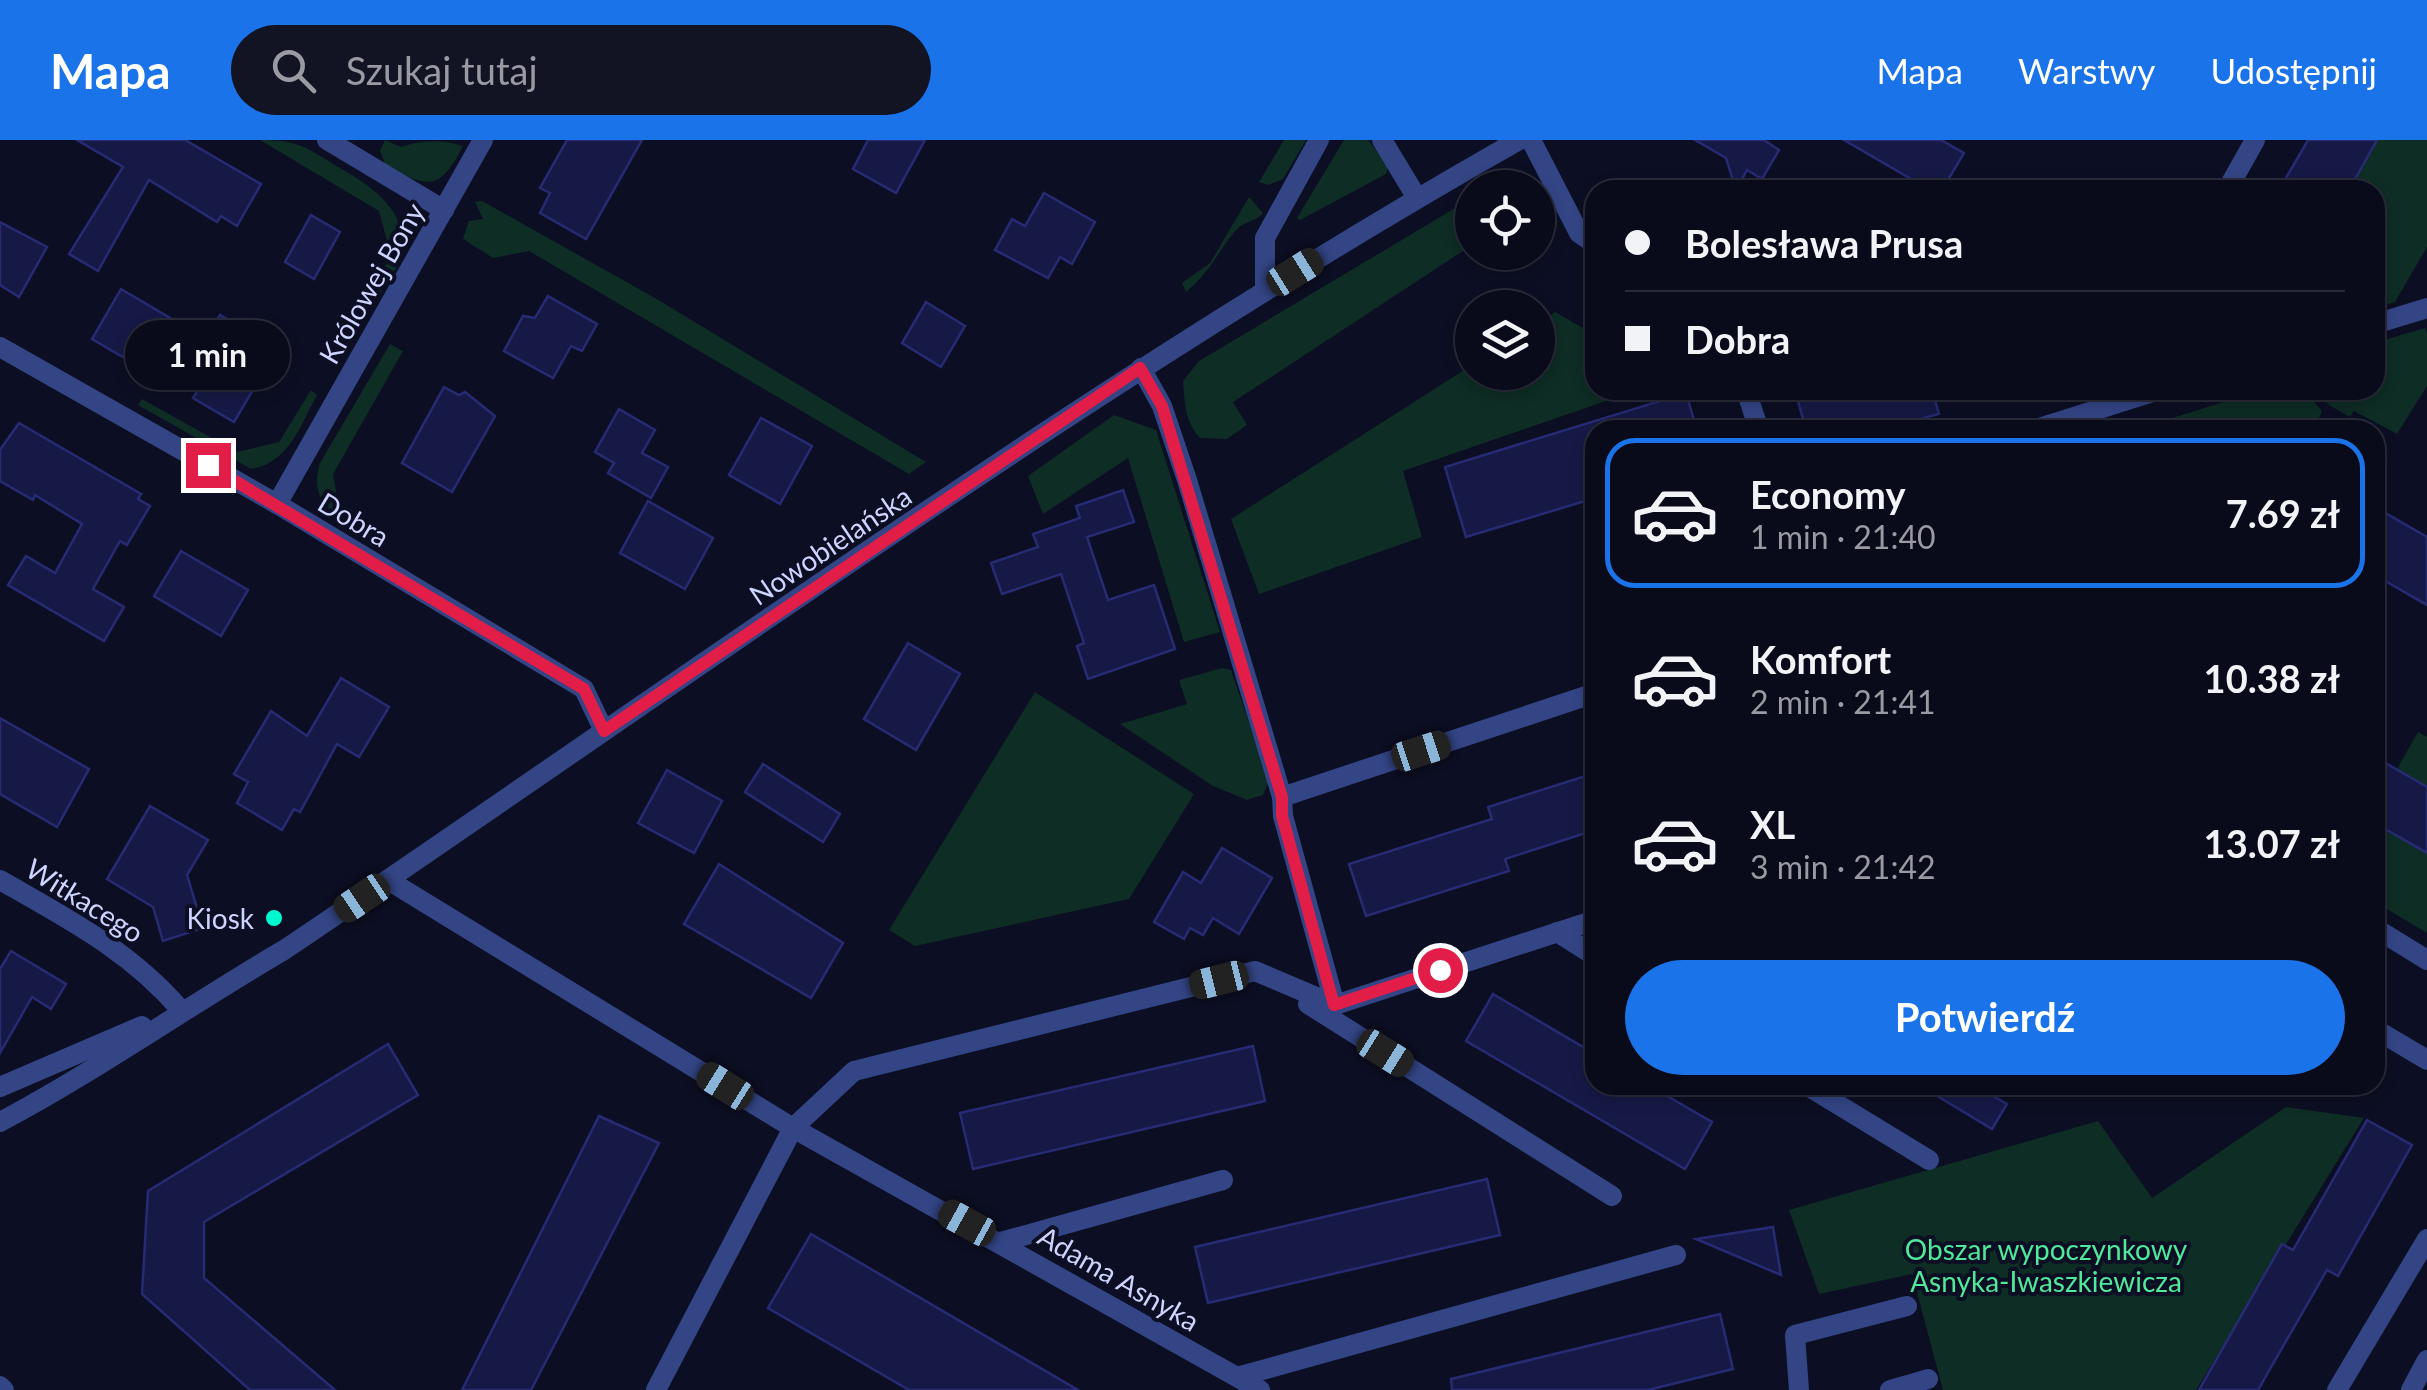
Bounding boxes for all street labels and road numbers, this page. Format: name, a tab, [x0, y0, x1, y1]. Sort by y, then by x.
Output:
street label: Królowej Bony	[311, 196, 431, 370]
street label: Nowobielańska	[743, 478, 917, 612]
street label: Dobra	[312, 485, 396, 553]
street label: Witkacego	[20, 851, 150, 949]
street label: Adama Asnyka	[1032, 1218, 1206, 1338]

